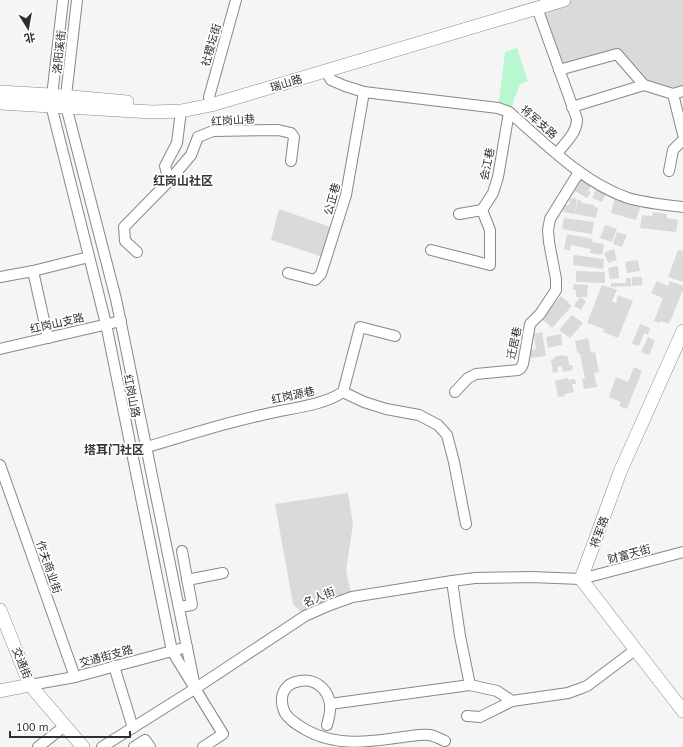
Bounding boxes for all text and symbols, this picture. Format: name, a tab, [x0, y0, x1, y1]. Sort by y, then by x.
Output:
north arrow	[8, 8, 48, 48]
street label: 社稷坛街	[198, 22, 224, 68]
street label: 洛阳溪街	[50, 29, 68, 75]
text: 北	[23, 30, 37, 46]
street label: 瑞山路	[268, 71, 304, 95]
street label: 将军支路	[518, 102, 560, 142]
street label: 红岗山巷	[211, 111, 255, 129]
street label: 会江巷	[477, 146, 497, 182]
district label: 红岗山社区	[153, 173, 213, 188]
street label: 公正巷	[321, 181, 343, 217]
street label: 红岗山支路	[29, 310, 85, 336]
street label: 迁居巷	[504, 325, 524, 361]
street label: 红岗山路	[121, 373, 143, 419]
street label: 红岗源巷	[270, 384, 316, 406]
district label: 塔耳门社区	[84, 442, 144, 457]
street label: 将军路	[587, 514, 611, 550]
street label: 作夫商业街	[33, 539, 65, 595]
street label: 财富天街	[606, 542, 652, 566]
street label: 名人街	[301, 584, 337, 610]
street label: 交通街支路	[78, 642, 134, 670]
street label: 交通街	[9, 645, 35, 681]
scale bar	[10, 713, 130, 739]
text: 100 m	[16, 719, 49, 734]

